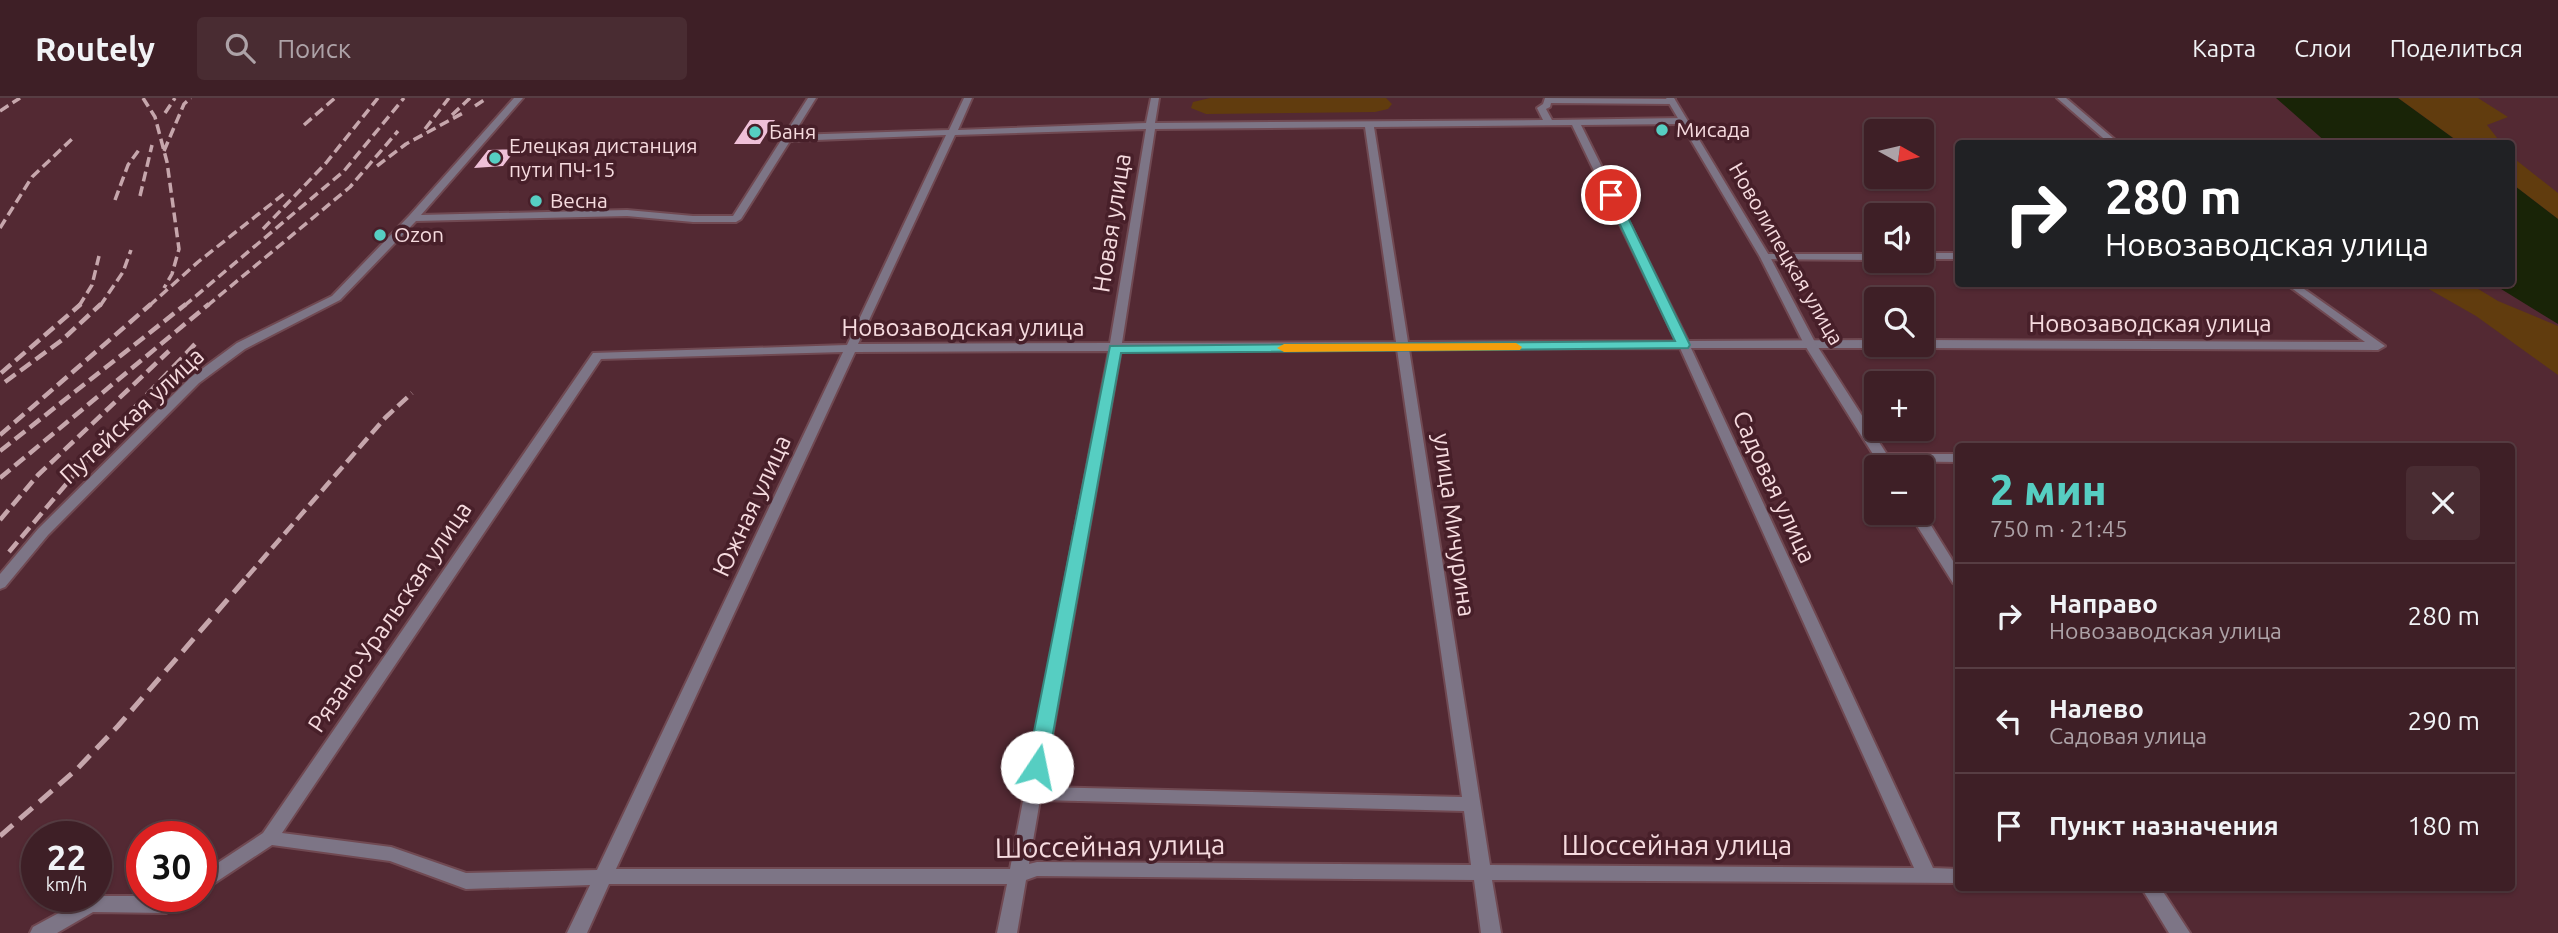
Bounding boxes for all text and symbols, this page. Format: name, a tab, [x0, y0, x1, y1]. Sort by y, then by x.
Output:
search box	[197, 17, 687, 80]
icon: search	[221, 29, 259, 67]
text: Routely	[35, 30, 155, 67]
text: Поиск	[277, 34, 351, 63]
text: Карта	[2192, 35, 2256, 62]
text: Слои	[2294, 35, 2352, 62]
text: Поделиться	[2390, 35, 2523, 62]
place label: Мисада	[1676, 117, 1750, 141]
place label: Баня	[769, 119, 816, 143]
north arrow	[1864, 119, 1934, 189]
map controls	[1864, 119, 1934, 525]
marker: Мисада	[1654, 122, 1670, 138]
marker: Баня	[747, 124, 763, 140]
place label: Елецкая дистанция пути ПЧ-15	[509, 133, 698, 181]
marker: Елецкая дистанция пути ПЧ-15	[487, 150, 503, 166]
street label: Новая улица	[1087, 151, 1136, 294]
street label: Новолипецкая улица	[1725, 158, 1849, 349]
pin	[1581, 165, 1641, 225]
icon: right	[1990, 168, 2081, 259]
text: 280 m	[2105, 168, 2242, 223]
icon: arrive	[1592, 176, 1630, 214]
place label: Весна	[550, 188, 608, 212]
marker: Весна	[528, 193, 544, 209]
button: sound	[1864, 203, 1934, 273]
place label: Ozon	[394, 222, 444, 246]
text: Новозаводская улица	[2105, 226, 2429, 262]
marker: Ozon	[372, 227, 388, 243]
button: search	[1864, 287, 1934, 357]
street label: Новозаводская улица	[2029, 310, 2271, 337]
street label: Новозаводская улица	[842, 314, 1084, 341]
street label: Путейская улица	[54, 342, 209, 489]
button: +	[1864, 371, 1934, 441]
street label: Садовая улица	[1727, 406, 1822, 567]
street label: Южная улица	[707, 431, 796, 581]
street label: улица Мичурина	[1428, 431, 1481, 618]
button: −	[1864, 455, 1934, 525]
text: 2 мин	[1990, 466, 2107, 513]
button: close	[2406, 466, 2480, 540]
street label: Рязано-Уральская улица	[302, 496, 477, 737]
text: 750 m · 21:45	[1990, 516, 2128, 541]
text: Направо	[2049, 589, 2158, 618]
icon: right	[1990, 597, 2028, 635]
text: 280 m	[2408, 601, 2480, 630]
text: Новозаводская улица	[2049, 618, 2282, 643]
text: Налево	[2049, 694, 2144, 723]
icon: left	[1990, 702, 2028, 740]
text: 290 m	[2408, 706, 2480, 735]
text: Садовая улица	[2049, 723, 2207, 748]
position arrow	[1000, 730, 1074, 804]
icon: arrive	[1990, 807, 2028, 845]
text: Пункт назначения	[2049, 811, 2279, 840]
text: 180 m	[2408, 811, 2480, 840]
speed limit sign: 30	[126, 821, 217, 912]
street label: Шоссейная улица	[994, 828, 1226, 863]
street label: Шоссейная улица	[1562, 829, 1792, 860]
text: 22	[47, 837, 86, 877]
text: km/h	[46, 874, 87, 894]

